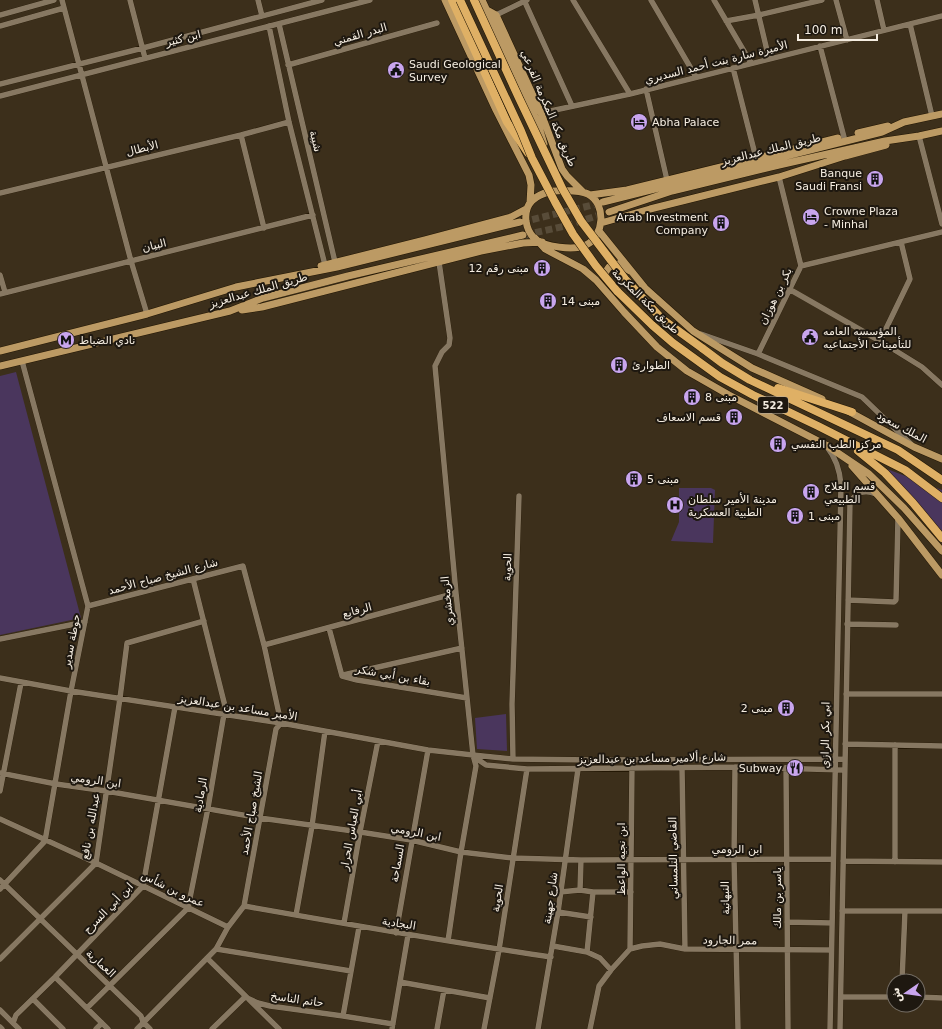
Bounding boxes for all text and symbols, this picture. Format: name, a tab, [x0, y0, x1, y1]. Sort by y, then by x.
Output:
scale bar	[798, 16, 877, 42]
street label: البدر القمني	[332, 21, 388, 48]
text: 100 m	[804, 23, 842, 37]
street label: ابن كثير	[163, 28, 202, 49]
street label: الأميرة سارة بنت أحمد السديري	[643, 37, 789, 87]
street label: طريق مكة المكرمة الفرعي	[517, 48, 579, 169]
place label: Saudi Geological Survey	[409, 58, 501, 84]
public building icon: Saudi Geological Survey	[386, 60, 406, 80]
hotel icon: Abha Palace	[629, 112, 649, 132]
place label: Abha Palace	[652, 116, 719, 129]
street label: شيبة	[307, 129, 324, 153]
street label: طريق الملك عبدالعزيز	[719, 131, 823, 169]
street label: الأبطال	[124, 137, 160, 159]
place label: Banque Saudi Fransi	[795, 167, 862, 193]
building icon: Banque Saudi Fransi	[865, 169, 885, 189]
place label: Crowne Plaza - Minhal	[824, 205, 898, 231]
hotel icon: Crowne Plaza - Minhal	[801, 207, 821, 227]
place label: Arab Investment Company	[616, 211, 709, 237]
building icon: Arab Investment Company	[711, 213, 731, 233]
street label: البيان	[141, 236, 168, 255]
building icon: مبنى رقم 12	[532, 258, 552, 278]
place label: مبنى رقم 12	[468, 262, 529, 275]
street label: طريق مكة المكرمة	[609, 266, 682, 338]
street label: بكر بن هوزان	[756, 266, 795, 327]
street label: طريق الملك عبدالعزيز	[206, 270, 310, 312]
building icon: مبنى 14	[538, 291, 558, 311]
place label: مبنى 14	[561, 295, 600, 308]
place label: المؤسسه العامه للتأمينات الأجتماعيه	[823, 325, 911, 351]
public building icon: المؤسسه العامه للتأمينات الأجتماعيه	[800, 327, 820, 347]
metro station icon: نادي الضباط	[56, 330, 76, 350]
place label: نادي الضباط	[79, 334, 135, 347]
building icon: الطوارئ	[609, 355, 629, 375]
place label: الطوارئ	[632, 359, 670, 372]
building icon: مبنى 8	[682, 387, 702, 407]
place label: مبنى 8	[705, 391, 737, 404]
road number: 522	[758, 397, 788, 413]
building icon: قسم الاسعاف	[724, 407, 744, 427]
street label: الملك سعود	[875, 409, 929, 446]
place label: قسم الاسعاف	[657, 411, 721, 424]
building icon: مركز الطب النفسي	[768, 434, 788, 454]
place label: مركز الطب النفسي	[791, 438, 882, 451]
building icon: مبنى 5	[624, 469, 644, 489]
place label: مبنى 5	[647, 473, 679, 486]
place label: قسم العلاج الطبيعي	[824, 480, 875, 506]
building icon: قسم العلاج الطبيعي	[801, 482, 821, 502]
place label: مدينة الأمير سلطان الطبية العسكرية	[688, 492, 777, 519]
hospital icon: مدينة الأمير سلطان الطبية العسكرية	[665, 495, 685, 515]
building icon: مبنى 1	[785, 506, 805, 526]
place label: مبنى 1	[808, 510, 840, 523]
street label: الحوية	[501, 553, 514, 581]
street label: شارع الشيخ صباح الأحمد	[107, 555, 219, 597]
street label: الزمخشري	[438, 575, 457, 626]
street label: الرفايع	[341, 600, 373, 621]
street label: حوطة سدير	[60, 613, 83, 670]
street label: بقاء بن أبي شكر	[354, 661, 432, 688]
street label: الأمير مساعد بن عبدالعزيز	[176, 691, 299, 723]
building icon: مبنى 2	[776, 698, 796, 718]
street label: ابي بكر الرازي	[818, 701, 833, 769]
place label: مبنى 2	[741, 702, 773, 715]
street label: شارع ألامير مساعد بن عبدالعزيز	[577, 750, 726, 766]
restaurant icon: Subway	[785, 758, 805, 778]
place label: Subway	[739, 762, 782, 775]
street label: الشيخ صباح الأحمد	[237, 770, 265, 856]
street label: ابن الرومي	[70, 771, 122, 790]
street label: الرمادية	[191, 776, 210, 814]
street label: أبي العباس الحرار	[337, 788, 365, 873]
street label: عبدالله بن نافع	[78, 792, 103, 860]
street label: القاضي التلمساني	[666, 817, 681, 899]
street label: ابن الرومي	[390, 821, 442, 844]
street label: ابن نجيه الواعظ	[615, 822, 628, 896]
street label: السماحة	[388, 843, 407, 883]
street label: ابن الرومي	[712, 843, 762, 856]
street label: عمرو بن شأس	[139, 867, 207, 910]
street label: ياسر بن مالك	[771, 867, 784, 929]
street label: شارع جهينة	[540, 871, 561, 925]
street label: ابن أبي السرح	[80, 879, 136, 937]
street label: النبهانية	[719, 881, 732, 915]
street label: الحوية	[489, 883, 506, 913]
street label: البجادية	[381, 914, 417, 933]
street label: ممر الجارود	[703, 934, 757, 947]
street label: العمارية	[83, 946, 118, 980]
north arrow	[886, 973, 926, 1013]
text: ش	[889, 986, 905, 1004]
street label: حاتم الناسخ	[270, 989, 324, 1010]

